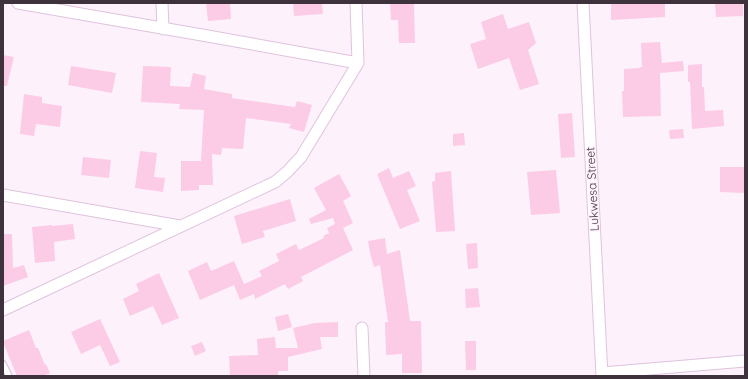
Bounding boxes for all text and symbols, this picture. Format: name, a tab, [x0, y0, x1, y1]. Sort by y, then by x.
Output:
street label: Lukwesa Street	[582, 146, 602, 232]

